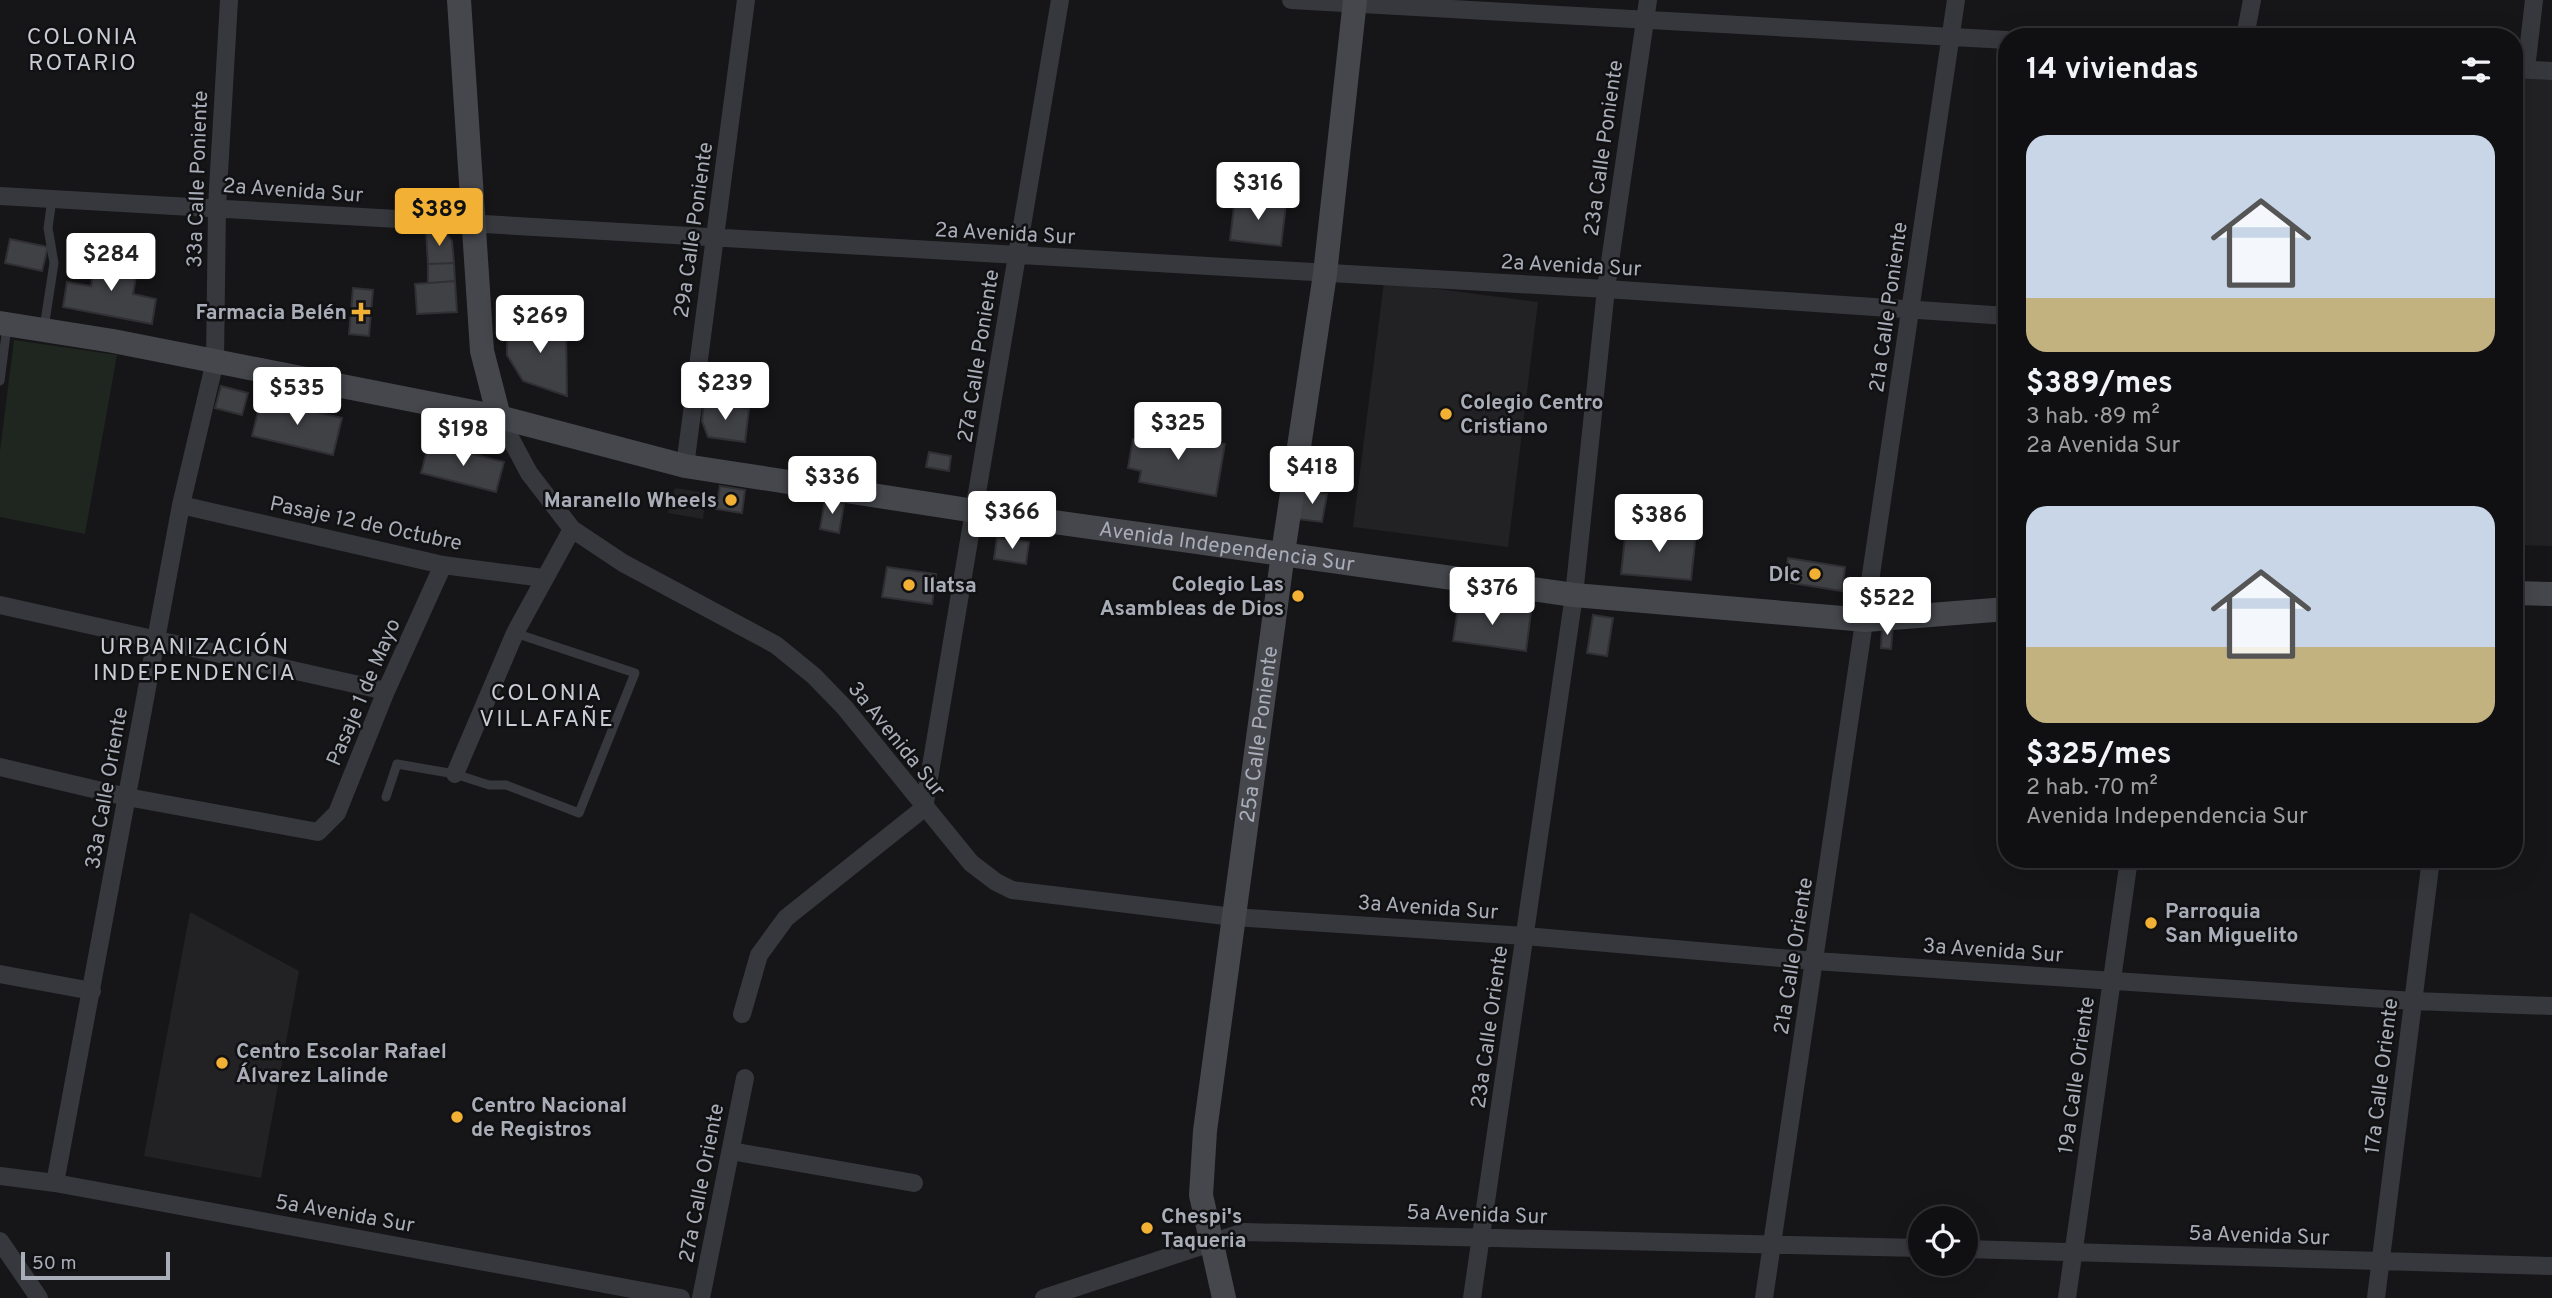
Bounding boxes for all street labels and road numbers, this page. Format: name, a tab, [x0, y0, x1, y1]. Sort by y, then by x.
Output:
street label: 23a Calle Poniente	[1579, 58, 1630, 238]
street label: 33a Calle Poniente	[182, 90, 215, 268]
street label: 29a Calle Poniente	[669, 141, 720, 320]
street label: 2a Avenida Sur	[222, 173, 364, 210]
street label: 2a Avenida Sur	[934, 217, 1076, 252]
street label: 21a Calle Poniente	[1864, 220, 1915, 394]
street label: 2a Avenida Sur	[1500, 249, 1642, 284]
street label: 27a Calle Poniente	[952, 268, 1006, 445]
street label: Pasaje 12 de Octubre	[267, 491, 464, 558]
street label: Avenida Independencia Sur	[1097, 517, 1356, 579]
street label: Pasaje 1 de Mayo	[321, 615, 408, 770]
street label: 25a Calle Poniente	[1235, 644, 1285, 824]
street label: 3a Avenida Sur	[841, 677, 951, 803]
street label: 33a Calle Oriente	[80, 705, 135, 871]
street label: 21a Calle Oriente	[1769, 876, 1820, 1037]
street label: 3a Avenida Sur	[1357, 890, 1499, 927]
street label: 3a Avenida Sur	[1922, 933, 2064, 970]
street label: 23a Calle Oriente	[1466, 944, 1515, 1110]
street label: 19a Calle Oriente	[2053, 995, 2102, 1156]
street label: 17a Calle Oriente	[2360, 997, 2405, 1156]
street label: 27a Calle Oriente	[674, 1101, 731, 1265]
street label: 5a Avenida Sur	[273, 1189, 417, 1240]
street label: 5a Avenida Sur	[1406, 1200, 1548, 1231]
street label: 5a Avenida Sur	[2188, 1221, 2330, 1252]

